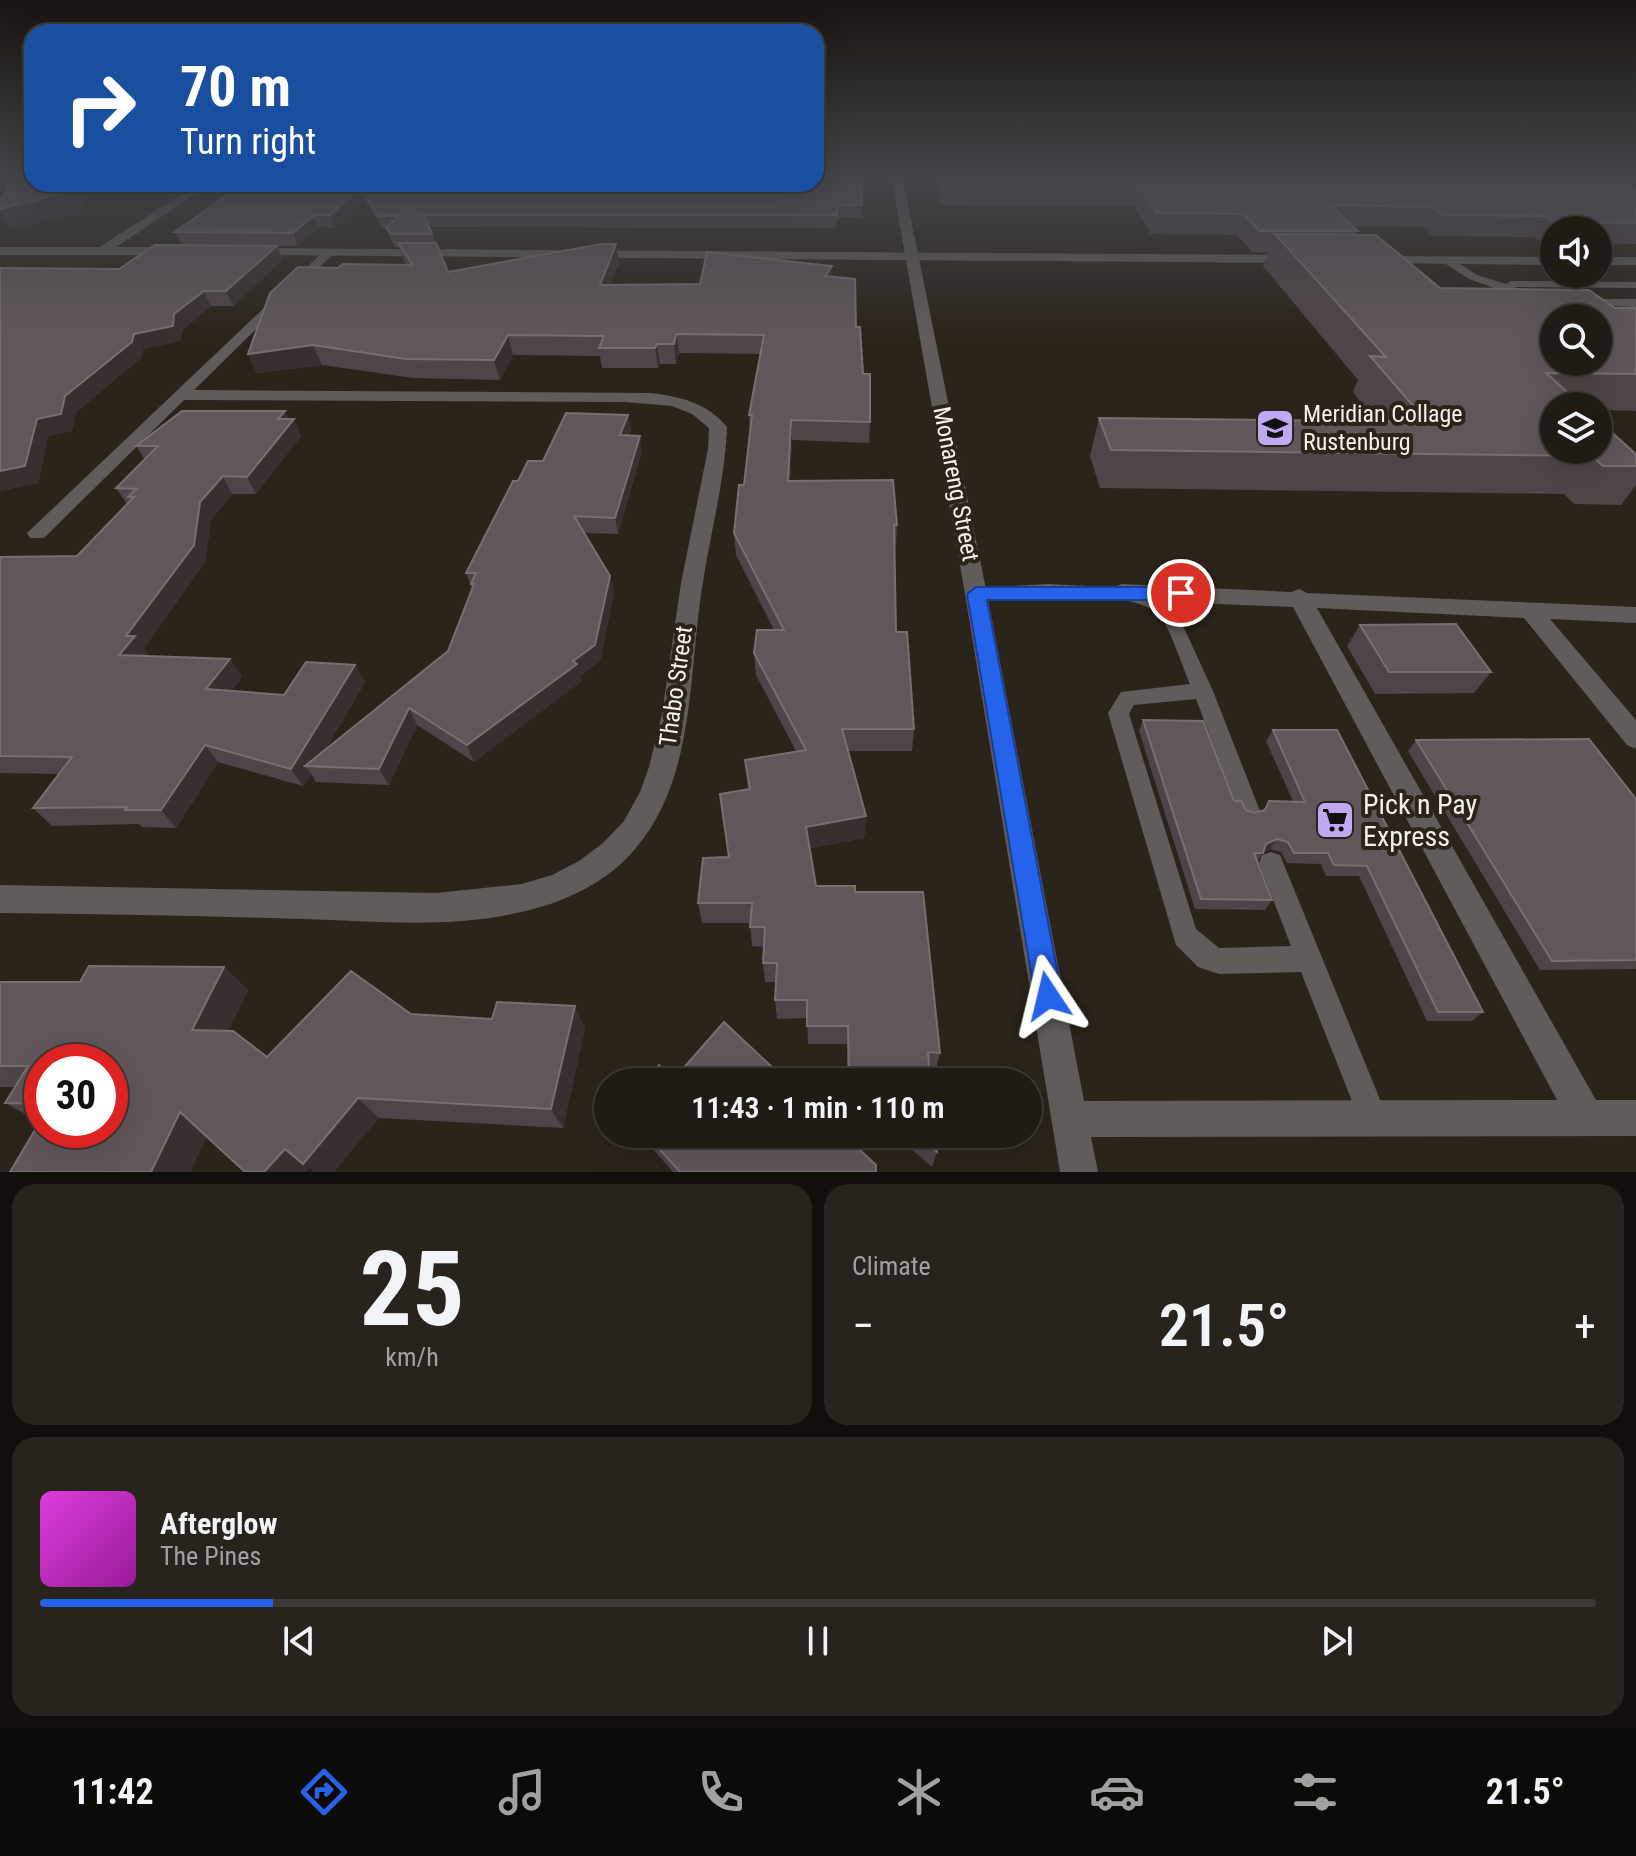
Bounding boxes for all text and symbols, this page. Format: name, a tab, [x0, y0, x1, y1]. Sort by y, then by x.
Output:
text: 70 m	[180, 54, 291, 120]
icon: right	[48, 56, 152, 160]
text: Turn right	[180, 121, 316, 163]
map controls	[1540, 216, 1612, 464]
button: sound	[1540, 216, 1612, 288]
button: search	[1540, 304, 1612, 376]
button: layers	[1540, 392, 1612, 464]
place label: Meridian Collage Rustenburg	[1303, 400, 1463, 456]
street label: Monareng Street	[927, 404, 985, 564]
school or university icon: Meridian Collage Rustenburg	[1254, 407, 1296, 449]
pin	[1147, 559, 1215, 627]
icon: arrive	[1159, 571, 1203, 615]
street label: Thabo Street	[654, 624, 698, 748]
place label: Pick n Pay Express	[1363, 788, 1477, 853]
supermarket icon: Pick n Pay Express	[1314, 799, 1356, 841]
position arrow	[1006, 954, 1090, 1038]
speed limit sign: 30	[24, 1044, 128, 1148]
text: 11:43 · 1 min · 110 m	[691, 1090, 945, 1125]
text: 25	[359, 1229, 465, 1350]
text: Climate	[852, 1251, 931, 1281]
text: 21.5°	[1159, 1290, 1289, 1361]
text: −	[852, 1300, 874, 1352]
text: +	[1574, 1300, 1596, 1352]
text: km/h	[385, 1342, 439, 1372]
text: Afterglow	[160, 1506, 278, 1541]
text: The Pines	[160, 1541, 261, 1571]
icon: previous	[277, 1619, 321, 1663]
icon: pause	[796, 1619, 840, 1663]
icon: next	[1315, 1619, 1359, 1663]
icon: directions	[296, 1764, 352, 1820]
icon: music	[494, 1764, 550, 1820]
icon: phone	[693, 1764, 749, 1820]
icon: climate	[891, 1764, 947, 1820]
icon: car	[1089, 1764, 1145, 1820]
icon: filters	[1287, 1764, 1343, 1820]
text: 11:42	[71, 1771, 154, 1813]
text: 21.5°	[1486, 1771, 1565, 1813]

